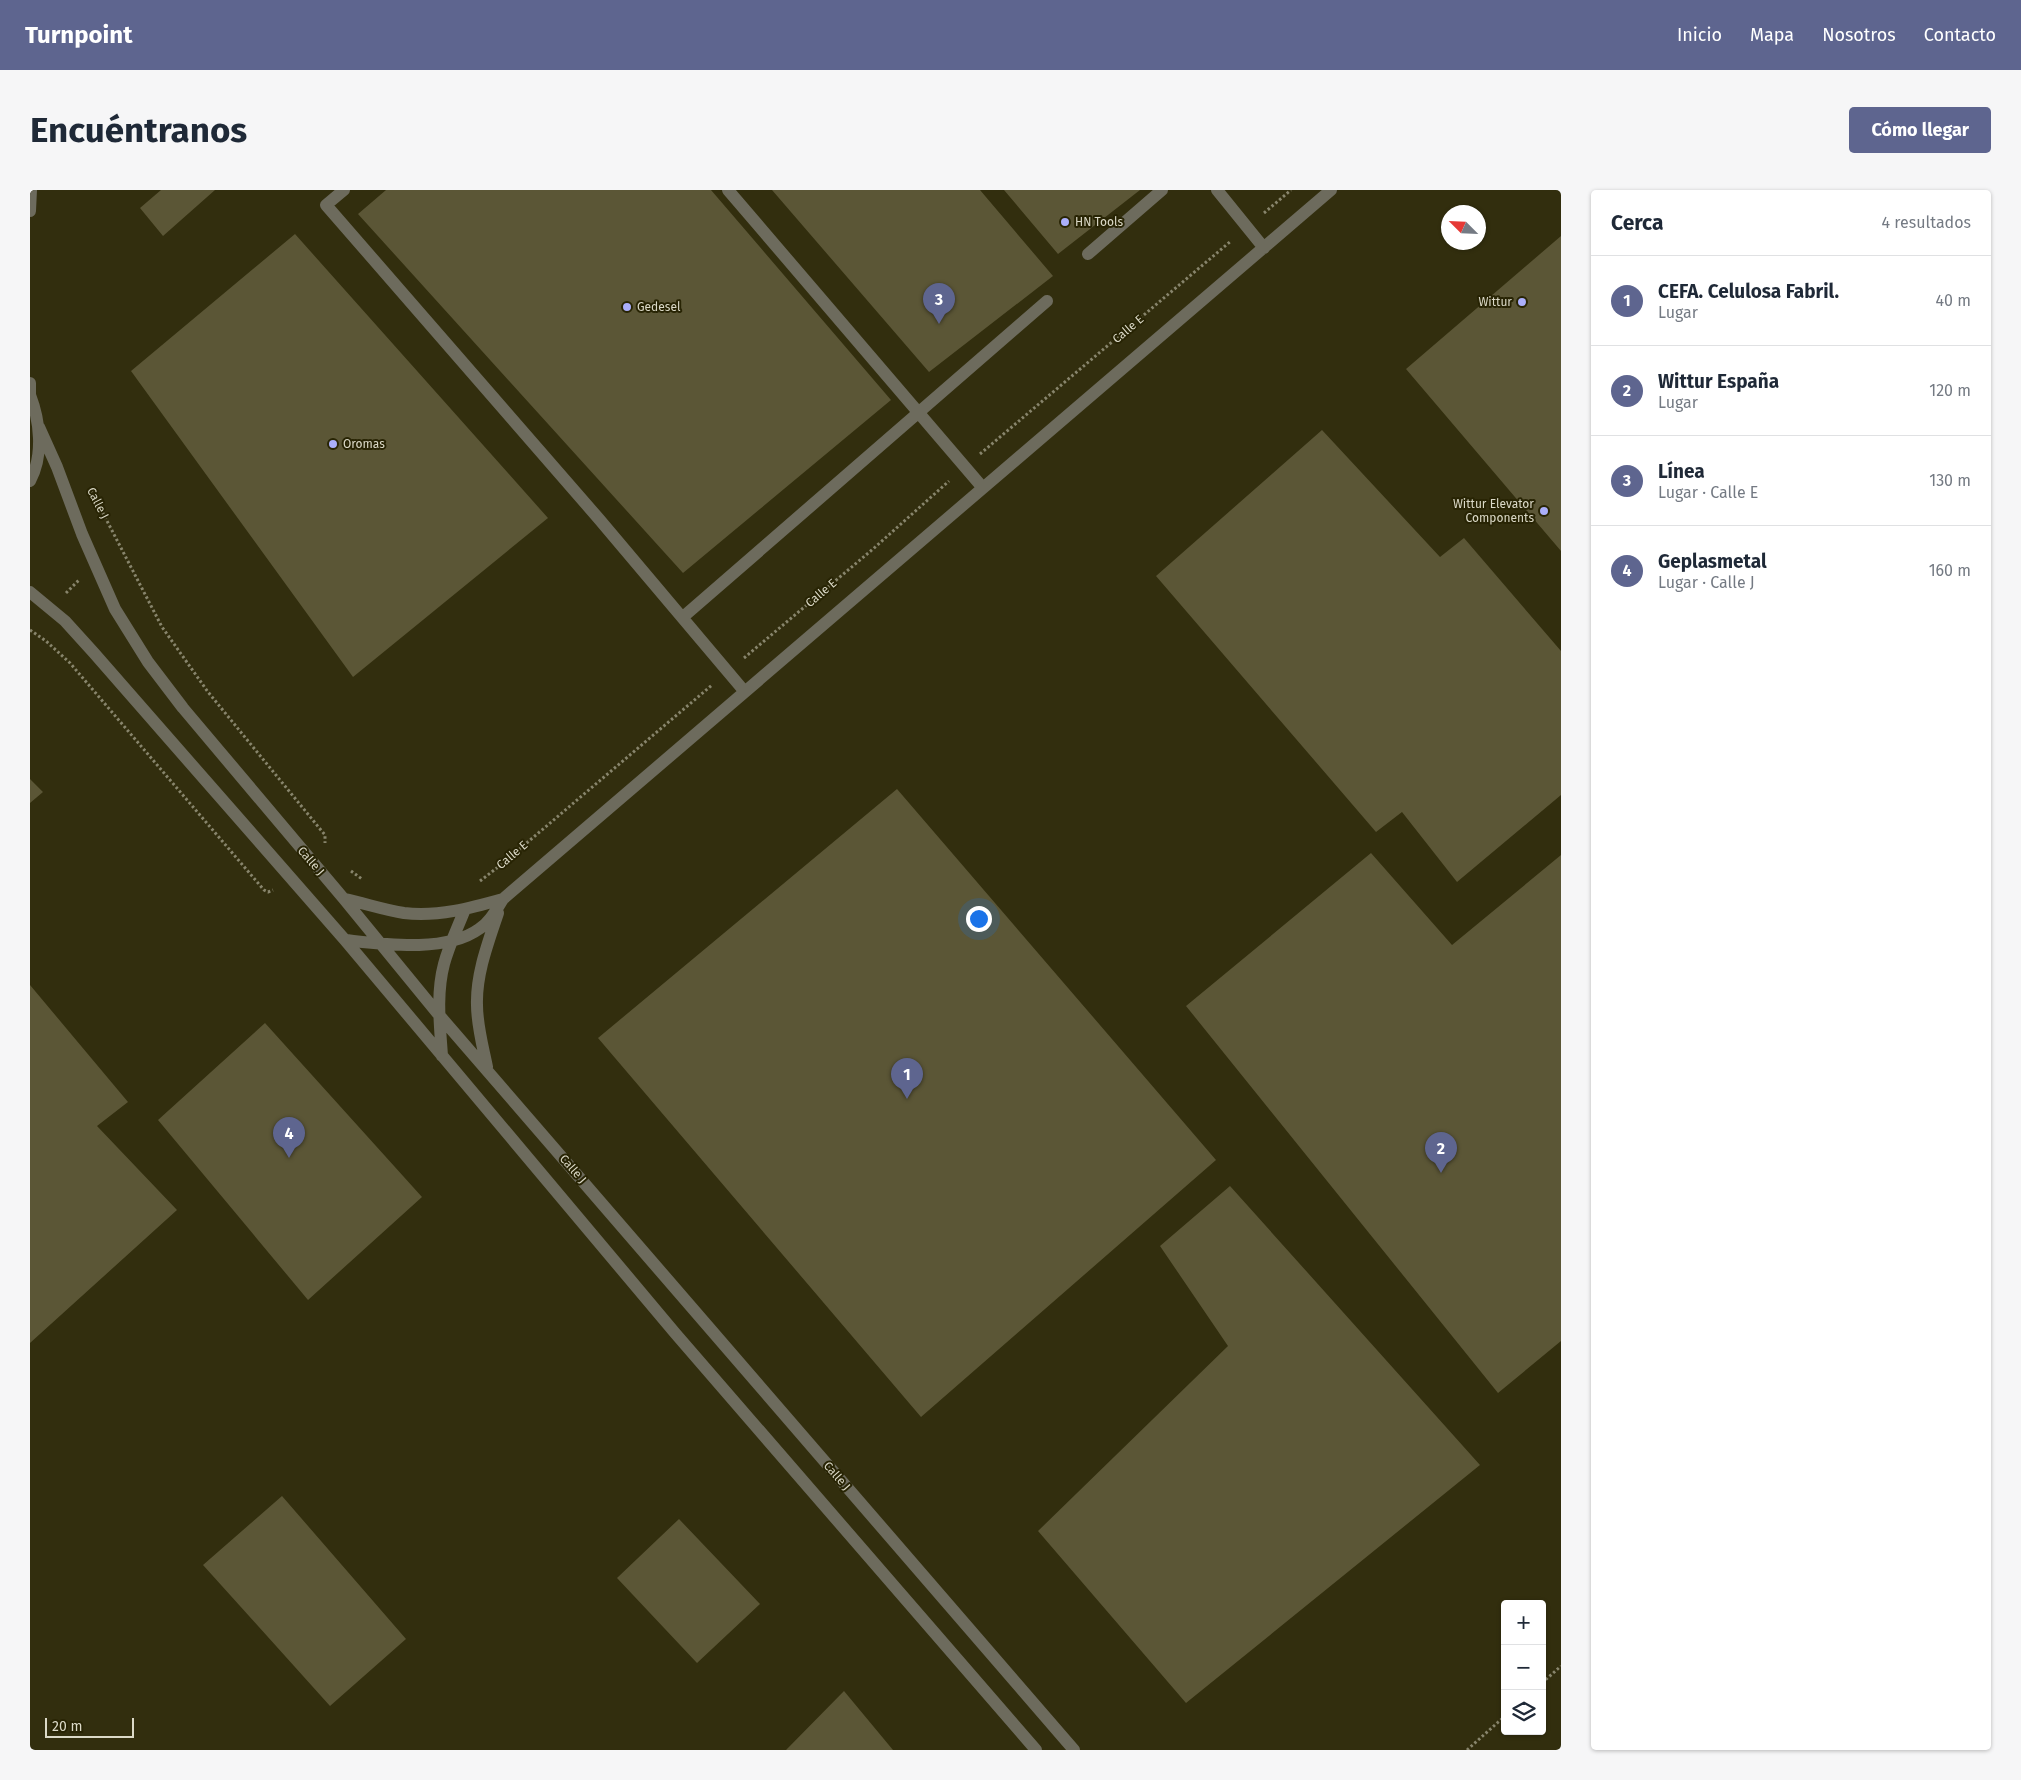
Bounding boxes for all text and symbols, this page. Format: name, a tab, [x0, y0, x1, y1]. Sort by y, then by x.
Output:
text: Turnpoint	[25, 21, 132, 49]
text: Inicio	[1677, 24, 1722, 46]
text: Mapa	[1750, 24, 1794, 46]
text: Nosotros	[1822, 24, 1896, 46]
text: Contacto	[1924, 24, 1996, 46]
button: Cómo llegar	[1849, 107, 1991, 153]
text: Encuéntranos	[30, 109, 247, 151]
north arrow	[1441, 205, 1486, 250]
text: Cerca	[1611, 210, 1663, 236]
text: 4 resultados	[1882, 213, 1971, 232]
place label: HN Tools	[1075, 215, 1124, 229]
marker: HN Tools	[1059, 216, 1071, 228]
text: CEFA. Celulosa Fabril.	[1658, 280, 1839, 303]
pin: 3	[923, 283, 955, 324]
text: 1	[1623, 291, 1631, 310]
text: 40 m	[1936, 291, 1971, 310]
place label: Wittur	[1478, 295, 1512, 309]
marker: Wittur	[1516, 296, 1528, 308]
place label: Gedesel	[637, 300, 681, 314]
marker: Gedesel	[621, 301, 633, 313]
text: Lugar	[1658, 303, 1698, 322]
street label: Calle E	[1110, 312, 1146, 346]
text: Wittur España	[1658, 370, 1779, 393]
text: 2	[1623, 381, 1631, 400]
text: 120 m	[1929, 381, 1971, 400]
text: Lugar	[1658, 393, 1698, 412]
place label: Oromas	[343, 437, 385, 451]
marker: Oromas	[327, 438, 339, 450]
text: Línea	[1658, 460, 1705, 483]
text: 3	[1623, 471, 1631, 490]
text: 130 m	[1929, 471, 1971, 490]
text: Lugar · Calle E	[1658, 483, 1758, 502]
street label: Calle J	[84, 485, 112, 521]
place label: Wittur Elevator Components	[1453, 497, 1534, 525]
marker: Wittur Elevator Components	[1538, 505, 1550, 517]
text: Geplasmetal	[1658, 550, 1767, 573]
text: 4	[1622, 561, 1632, 580]
text: 160 m	[1929, 561, 1971, 580]
text: Lugar · Calle J	[1658, 573, 1755, 592]
street label: Calle E	[803, 576, 839, 610]
street label: Calle E	[494, 838, 530, 872]
street label: Calle J	[295, 844, 327, 878]
your location	[966, 906, 992, 932]
pin: 1	[891, 1058, 923, 1099]
pin: 4	[273, 1117, 305, 1158]
pin: 2	[1425, 1132, 1457, 1173]
street label: Calle J	[557, 1152, 589, 1186]
street label: Calle J	[821, 1459, 853, 1493]
map controls	[1501, 1600, 1546, 1735]
button: +	[1501, 1600, 1546, 1645]
button: −	[1501, 1645, 1546, 1690]
button: layers	[1501, 1690, 1546, 1735]
scale bar	[45, 1715, 134, 1738]
text: 20 m	[52, 1718, 82, 1735]

